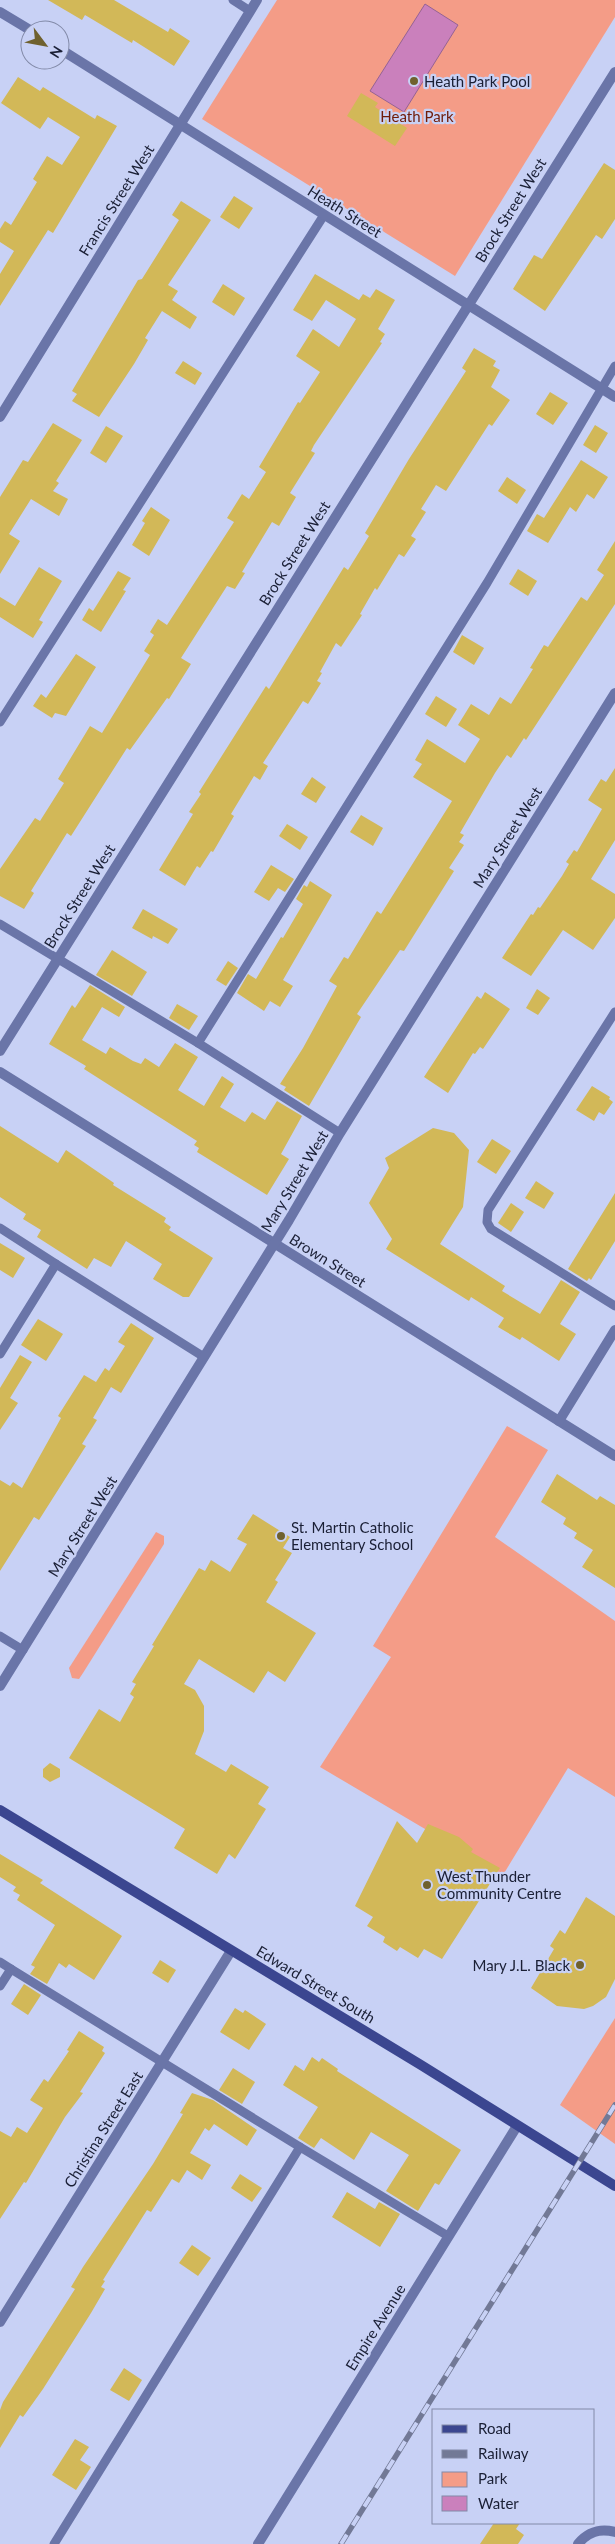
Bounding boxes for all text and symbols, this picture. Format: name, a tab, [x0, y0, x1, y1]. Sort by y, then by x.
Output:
north arrow	[20, 20, 70, 70]
text: N	[46, 43, 67, 61]
place label: Heath Park Pool	[424, 72, 530, 90]
marker: Heath Park Pool	[408, 75, 420, 87]
park label: Heath Park	[380, 107, 454, 125]
street label: Francis Street West	[75, 141, 158, 259]
street label: Brock Street West	[471, 154, 550, 265]
street label: Heath Street	[305, 181, 386, 241]
street label: Brock Street West	[255, 497, 334, 608]
street label: Mary Street West	[469, 783, 546, 891]
street label: Brock Street West	[40, 840, 119, 951]
street label: Mary Street West	[257, 1126, 332, 1235]
street label: Brown Street	[287, 1229, 370, 1291]
street label: Mary Street West	[44, 1472, 121, 1580]
place label: St. Martin Catholic Elementary School	[291, 1518, 414, 1553]
marker: St. Martin Catholic Elementary School	[275, 1530, 287, 1542]
place label: West Thunder Community Centre	[437, 1867, 562, 1902]
marker: West Thunder Community Centre	[421, 1879, 433, 1891]
street label: Edward Street South	[253, 1941, 379, 2027]
place label: Mary J.L. Black	[472, 1956, 570, 1974]
marker: Mary J.L. Black	[574, 1959, 586, 1971]
street label: Christina Street East	[60, 2067, 146, 2191]
street label: Empire Avenue	[341, 2280, 409, 2374]
legend	[432, 2409, 595, 2524]
text: Road	[478, 2419, 511, 2437]
text: Railway	[478, 2444, 529, 2462]
text: Park	[478, 2469, 508, 2487]
text: Water	[478, 2494, 519, 2512]

